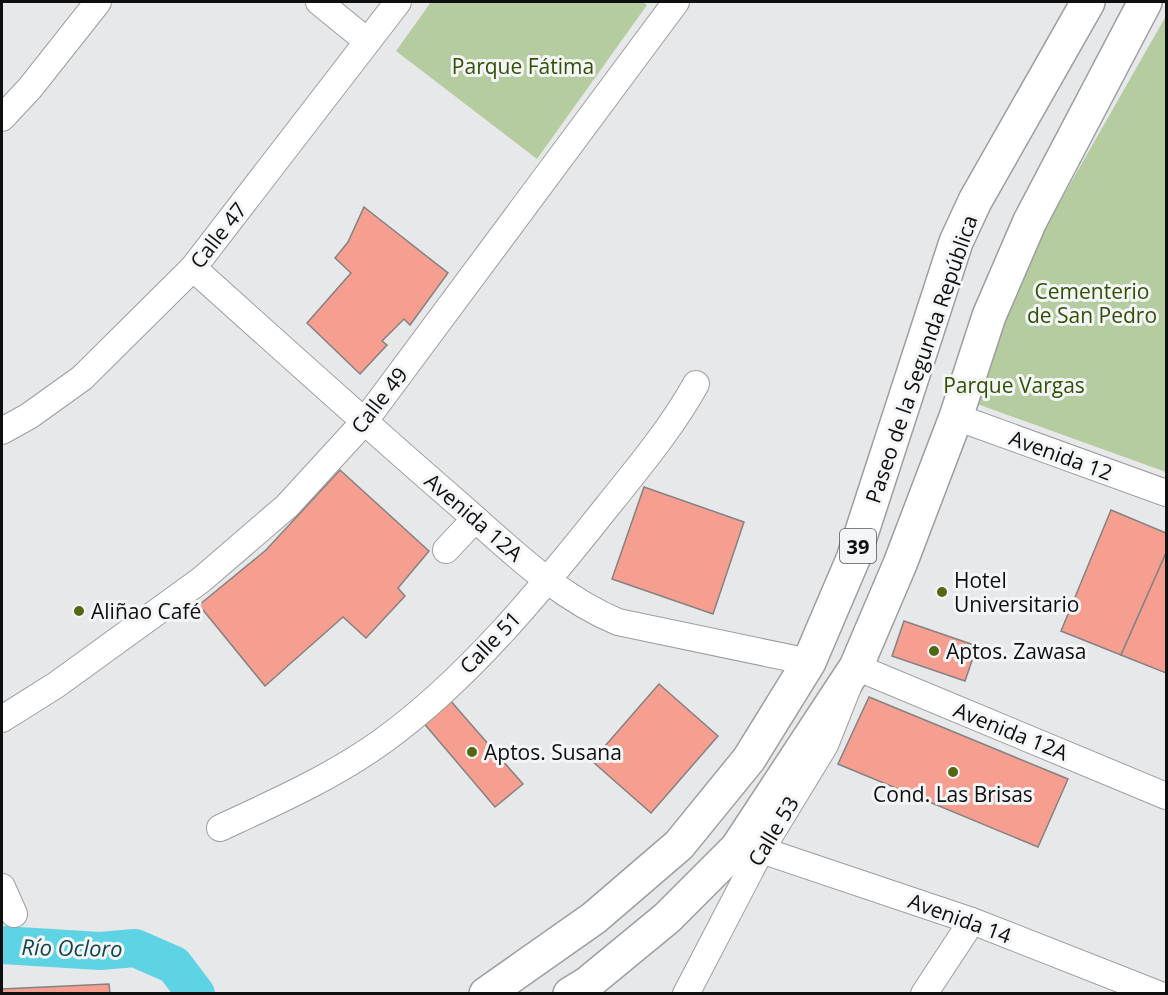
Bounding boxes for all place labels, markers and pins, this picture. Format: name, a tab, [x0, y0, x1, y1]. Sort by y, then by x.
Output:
place label: Hotel Universitario	[954, 566, 1079, 618]
marker: Hotel Universitario	[935, 585, 949, 599]
place label: Aliñao Café	[91, 597, 201, 625]
marker: Aliñao Café	[72, 604, 86, 618]
place label: Aptos. Zawasa	[946, 637, 1087, 665]
marker: Aptos. Zawasa	[927, 644, 941, 658]
place label: Aptos. Susana	[484, 738, 622, 766]
marker: Aptos. Susana	[465, 745, 479, 759]
marker: Cond. Las Brisas	[946, 765, 960, 779]
place label: Cond. Las Brisas	[873, 780, 1033, 808]

